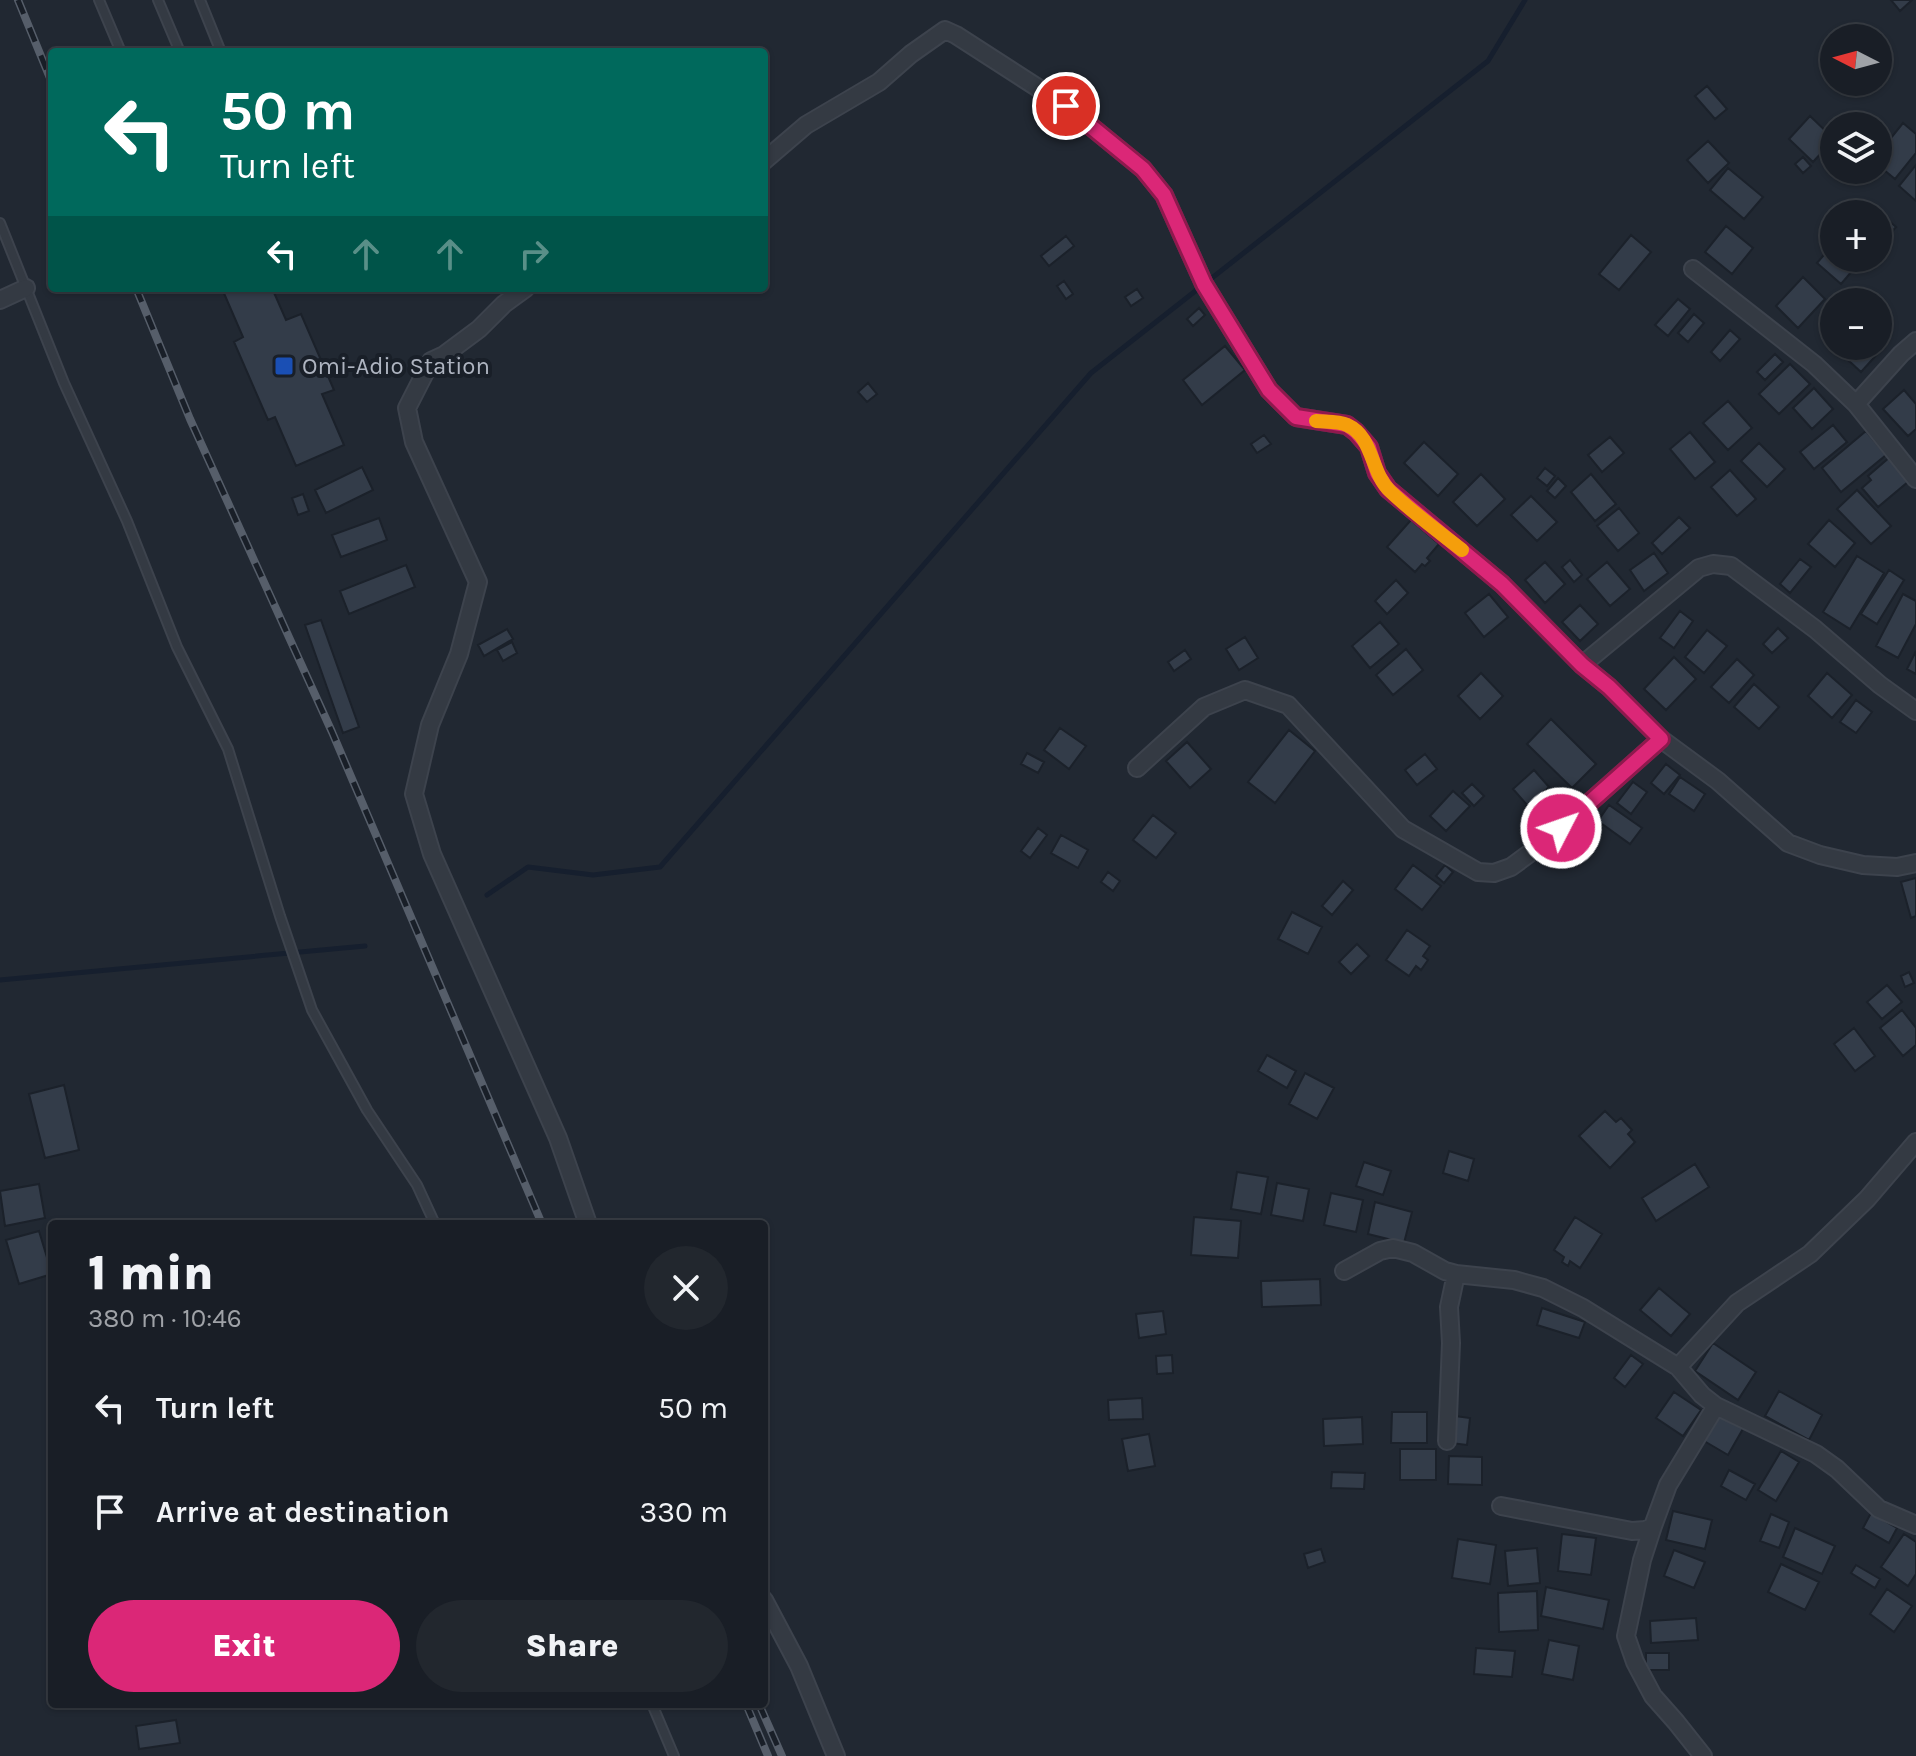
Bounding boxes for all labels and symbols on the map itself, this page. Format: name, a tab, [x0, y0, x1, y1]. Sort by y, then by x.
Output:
north arrow	[1820, 24, 1892, 96]
pin	[1032, 72, 1100, 140]
place label: Omi-Adio Station	[302, 352, 490, 380]
marker: Omi-Adio Station	[273, 355, 295, 377]
position arrow	[1519, 786, 1603, 870]

